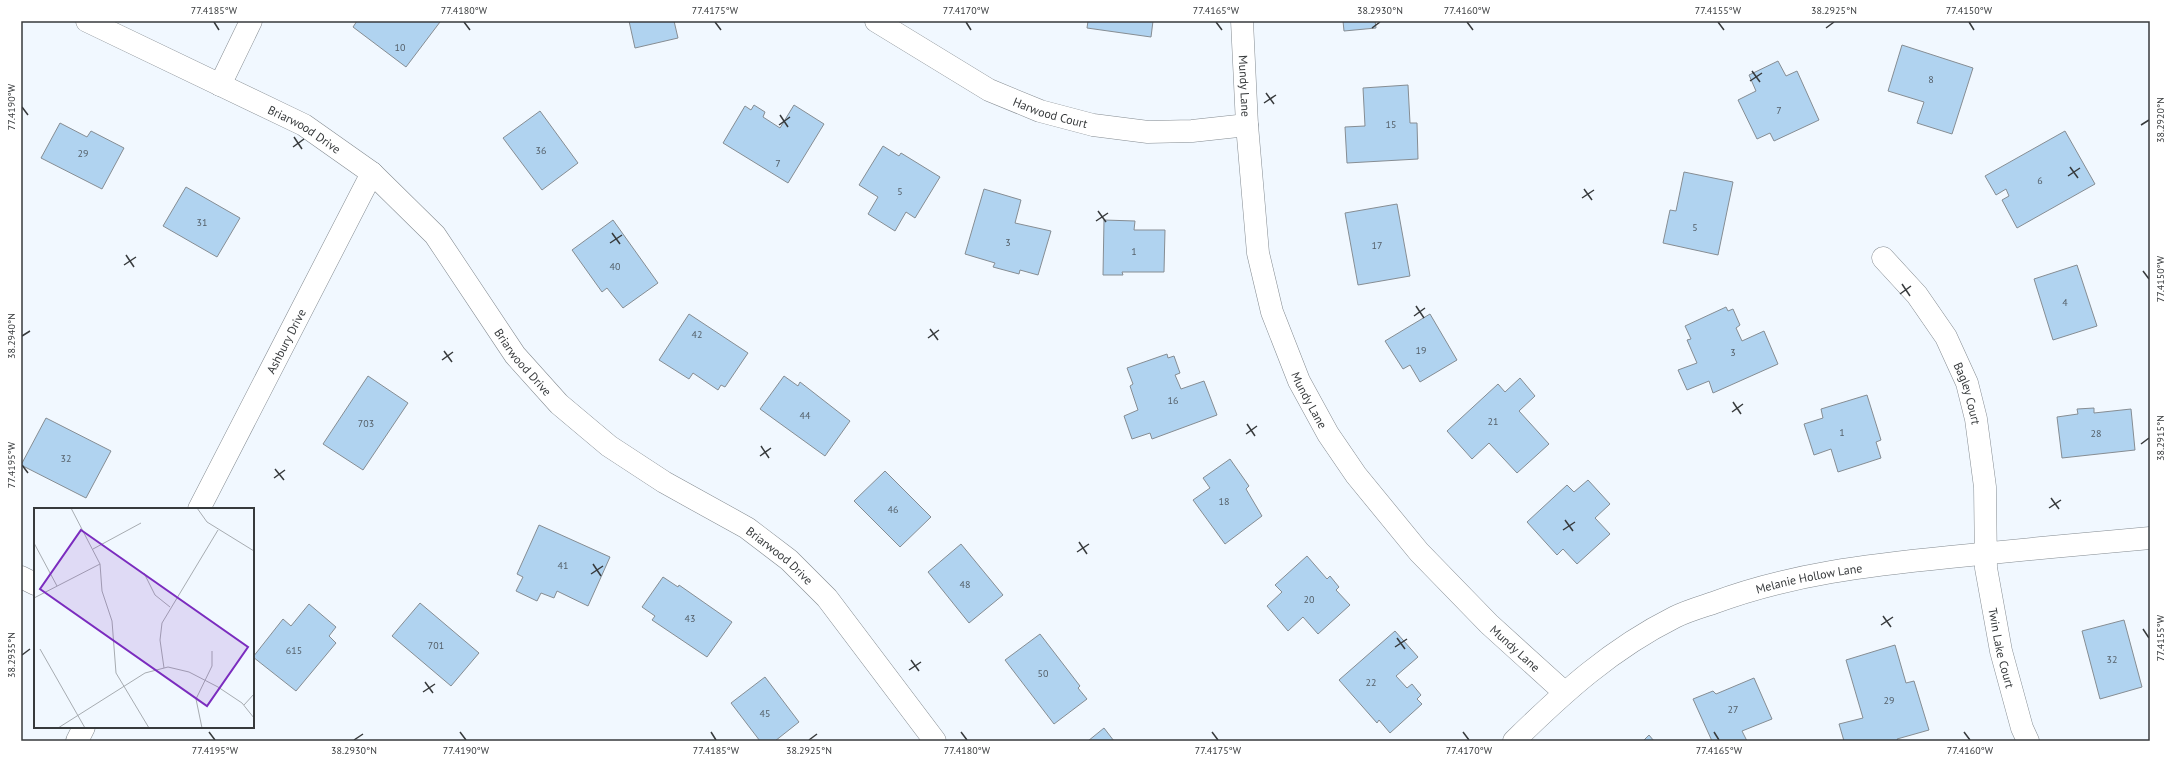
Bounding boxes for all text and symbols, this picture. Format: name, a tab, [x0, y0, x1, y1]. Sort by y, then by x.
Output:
text: 77.4185°W	[191, 4, 238, 17]
text: 77.4180°W	[441, 4, 488, 17]
text: 77.4175°W	[692, 4, 739, 17]
text: 77.4170°W	[943, 4, 990, 17]
text: 77.4165°W	[1193, 4, 1240, 17]
text: 38.2930°N	[1357, 4, 1403, 17]
text: 77.4160°W	[1444, 4, 1491, 17]
text: 77.4155°W	[1695, 4, 1742, 17]
text: 38.2925°N	[1811, 4, 1857, 17]
text: 77.4150°W	[1946, 4, 1993, 17]
house number: 10	[395, 41, 406, 54]
street label: Mundy Lane	[1236, 55, 1254, 117]
house number: 8	[1928, 73, 1934, 86]
text: 77.4190°W	[5, 83, 18, 130]
street label: Harwood Court	[1011, 93, 1089, 131]
text: 38.2920°N	[2154, 97, 2167, 143]
street label: Briarwood Drive	[266, 101, 344, 156]
house number: 7	[1776, 104, 1782, 117]
house number: 15	[1386, 118, 1396, 131]
house number: 36	[536, 144, 546, 157]
house number: 29	[78, 147, 88, 160]
house number: 7	[775, 157, 781, 170]
house number: 6	[2037, 174, 2043, 187]
house number: 5	[897, 185, 903, 198]
house number: 31	[197, 216, 207, 229]
house number: 5	[1692, 221, 1698, 234]
house number: 3	[1005, 236, 1011, 249]
house number: 17	[1372, 239, 1382, 252]
house number: 1	[1131, 245, 1137, 258]
text: 77.4150°W	[2154, 255, 2167, 302]
house number: 40	[610, 260, 621, 273]
house number: 4	[2062, 296, 2068, 309]
street label: Ashbury Drive	[263, 306, 308, 376]
text: 38.2940°N	[5, 313, 18, 359]
street label: Briarwood Drive	[492, 325, 555, 399]
house number: 42	[692, 328, 702, 341]
house number: 19	[1416, 344, 1426, 357]
house number: 3	[1730, 346, 1736, 359]
street label: Bagley Court	[1951, 360, 1984, 425]
street label: Mundy Lane	[1289, 370, 1331, 431]
house number: 16	[1168, 394, 1178, 407]
house number: 44	[800, 409, 811, 422]
house number: 21	[1488, 415, 1498, 428]
text: 38.2915°N	[2154, 415, 2167, 461]
house number: 703	[358, 417, 374, 430]
house number: 1	[1839, 426, 1845, 439]
house number: 28	[2091, 427, 2101, 440]
text: 77.4195°W	[5, 441, 18, 488]
house number: 32	[61, 452, 71, 465]
house number: 18	[1219, 495, 1229, 508]
house number: 46	[888, 503, 898, 516]
inset map	[34, 508, 254, 728]
street label: Briarwood Drive	[744, 523, 816, 587]
house number: 41	[558, 559, 568, 572]
street label: Melanie Hollow Lane	[1754, 560, 1863, 596]
house number: 48	[960, 578, 970, 591]
house number: 20	[1304, 593, 1315, 606]
street label: Twin Lake Court	[1986, 607, 2018, 690]
house number: 43	[685, 612, 695, 625]
text: 77.4155°W	[2154, 614, 2167, 661]
street label: Mundy Lane	[1487, 622, 1543, 674]
text: 38.2935°N	[5, 632, 18, 678]
house number: 701	[428, 639, 444, 652]
house number: 615	[286, 644, 302, 657]
house number: 32	[2107, 653, 2117, 666]
house number: 50	[1038, 667, 1049, 680]
house number: 22	[1366, 676, 1376, 689]
house number: 29	[1884, 694, 1894, 707]
house number: 27	[1728, 703, 1738, 716]
house number: 45	[760, 707, 770, 720]
text: 77.4195°W	[192, 744, 239, 757]
text: 38.2930°N	[331, 744, 377, 757]
text: 77.4190°W	[443, 744, 490, 757]
text: 77.4185°W	[693, 744, 740, 757]
text: 38.2925°N	[786, 744, 832, 757]
text: 77.4180°W	[944, 744, 991, 757]
text: 77.4175°W	[1195, 744, 1242, 757]
text: 77.4170°W	[1446, 744, 1493, 757]
text: 77.4165°W	[1696, 744, 1743, 757]
text: 77.4160°W	[1947, 744, 1994, 757]

